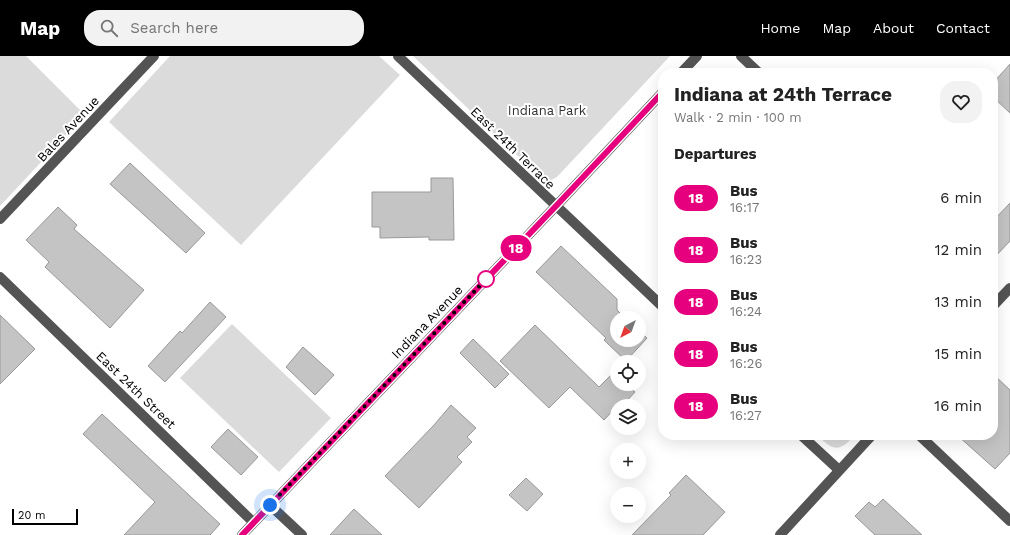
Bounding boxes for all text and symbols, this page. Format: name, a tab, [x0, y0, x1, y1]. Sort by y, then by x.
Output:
search box	[84, 10, 364, 46]
text: Map	[20, 17, 60, 40]
icon: search	[98, 17, 120, 39]
text: Search here	[130, 19, 218, 37]
text: Home	[760, 20, 800, 36]
text: Map	[822, 20, 851, 36]
text: About	[873, 20, 914, 36]
text: Contact	[936, 20, 990, 36]
button: heart	[940, 81, 982, 123]
text: Indiana at 24th Terrace	[674, 83, 892, 106]
street label: Bales Avenue	[34, 93, 102, 165]
park label: Indiana Park	[508, 103, 587, 118]
street label: East 24th Terrace	[468, 104, 558, 192]
text: Walk · 2 min · 100 m	[674, 110, 802, 125]
text: Departures	[674, 145, 757, 163]
text: Bus	[730, 182, 758, 200]
text: 6 min	[940, 189, 982, 207]
text: 18	[689, 190, 703, 206]
text: 16:17	[730, 200, 759, 215]
text: Bus	[730, 234, 758, 252]
line badge: 18	[498, 235, 534, 261]
text: 18	[509, 240, 523, 256]
text: 12 min	[935, 241, 982, 259]
text: 18	[689, 242, 703, 258]
text: 16:23	[730, 252, 762, 267]
unlabelled marker	[477, 270, 495, 288]
street label: Indiana Avenue	[388, 282, 466, 362]
text: Bus	[730, 286, 758, 304]
text: 13 min	[935, 293, 982, 311]
text: 18	[689, 294, 703, 310]
text: 16:24	[730, 304, 762, 319]
north arrow	[610, 311, 646, 347]
map controls	[610, 311, 646, 523]
text: Bus	[730, 338, 758, 356]
text: 15 min	[935, 345, 982, 363]
text: 18	[689, 346, 703, 362]
street label: East 24th Street	[93, 348, 179, 432]
button: locate	[610, 355, 646, 391]
text: 16:26	[730, 356, 762, 371]
text: Bus	[730, 390, 758, 408]
text: 16 min	[934, 397, 982, 415]
text: 18	[689, 398, 703, 414]
button: layers	[610, 399, 646, 435]
text: 16:27	[730, 408, 761, 423]
button: +	[610, 443, 646, 479]
button: −	[610, 487, 646, 523]
your location	[260, 495, 280, 515]
scale bar	[12, 507, 78, 526]
text: 20 m	[18, 509, 46, 522]

